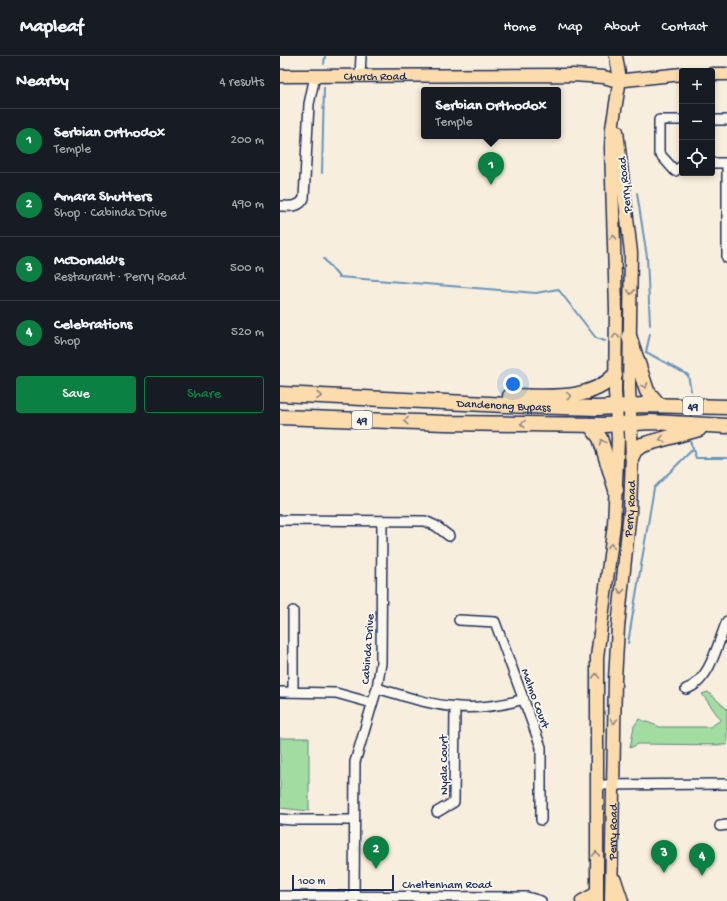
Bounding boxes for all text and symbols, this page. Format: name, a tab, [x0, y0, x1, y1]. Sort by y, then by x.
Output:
text: Mapleaf	[20, 16, 83, 39]
text: Home	[504, 19, 536, 36]
text: Map	[558, 19, 582, 36]
text: About	[604, 19, 640, 36]
text: Contact	[662, 19, 707, 36]
map controls	[679, 68, 715, 176]
button: +	[679, 68, 715, 104]
street label: Church Road	[344, 71, 407, 85]
text: Nearby	[16, 72, 69, 92]
text: 4 results	[220, 75, 264, 90]
popup	[421, 87, 561, 139]
text: Serbian Orthodox	[436, 97, 546, 115]
button: −	[679, 104, 715, 140]
text: Temple	[436, 115, 472, 130]
text: Serbian Orthodox	[54, 124, 165, 142]
text: 1	[26, 133, 32, 148]
text: 200 m	[231, 133, 264, 148]
button: locate	[679, 140, 715, 176]
text: Temple	[54, 142, 91, 157]
pin: 1	[478, 152, 504, 185]
street label: Perry Road	[616, 155, 636, 215]
text: Amara Shutters	[54, 188, 152, 206]
text: 2	[26, 197, 32, 212]
text: 490 m	[232, 197, 264, 212]
text: Shop · Cabinda Drive	[54, 206, 167, 221]
one-way arrow	[609, 234, 618, 240]
text: McDonald's	[54, 252, 124, 270]
text: 3	[26, 261, 32, 276]
text: 500 m	[230, 261, 264, 276]
text: Restaurant · Perry Road	[54, 270, 185, 285]
one-way arrow	[627, 289, 635, 295]
text: Celebrations	[54, 316, 132, 334]
text: 4	[26, 325, 32, 340]
text: 520 m	[231, 325, 264, 340]
one-way arrow	[612, 333, 620, 339]
text: Shop	[54, 334, 80, 349]
your location	[503, 374, 523, 394]
button: Save	[16, 376, 136, 413]
button: Share	[144, 376, 264, 413]
one-way arrow	[641, 382, 649, 389]
one-way arrow	[316, 391, 322, 400]
one-way arrow	[566, 391, 572, 400]
road number: 49	[683, 397, 703, 415]
street label: Dandenong Bypass	[455, 398, 552, 416]
road number: 49	[352, 411, 372, 429]
one-way arrow	[403, 417, 409, 426]
one-way arrow	[520, 420, 526, 428]
one-way arrow	[659, 434, 665, 442]
one-way arrow	[598, 439, 606, 446]
street label: Perry Road	[622, 479, 640, 539]
one-way arrow	[607, 543, 616, 549]
one-way arrow	[617, 588, 626, 594]
street label: Cabinda Drive	[360, 613, 378, 685]
street label: Malmo Court	[517, 667, 552, 732]
one-way arrow	[592, 673, 600, 679]
one-way arrow	[610, 718, 618, 724]
street label: Nyala Court	[438, 734, 452, 795]
street label: Perry Road	[607, 803, 622, 861]
pin: 2	[363, 836, 389, 869]
pin: 3	[651, 840, 677, 873]
pin: 4	[689, 843, 715, 876]
one-way arrow	[592, 851, 600, 857]
scale bar	[292, 873, 394, 892]
text: 100 m	[298, 876, 325, 888]
street label: Cheltenham Road	[402, 879, 493, 893]

